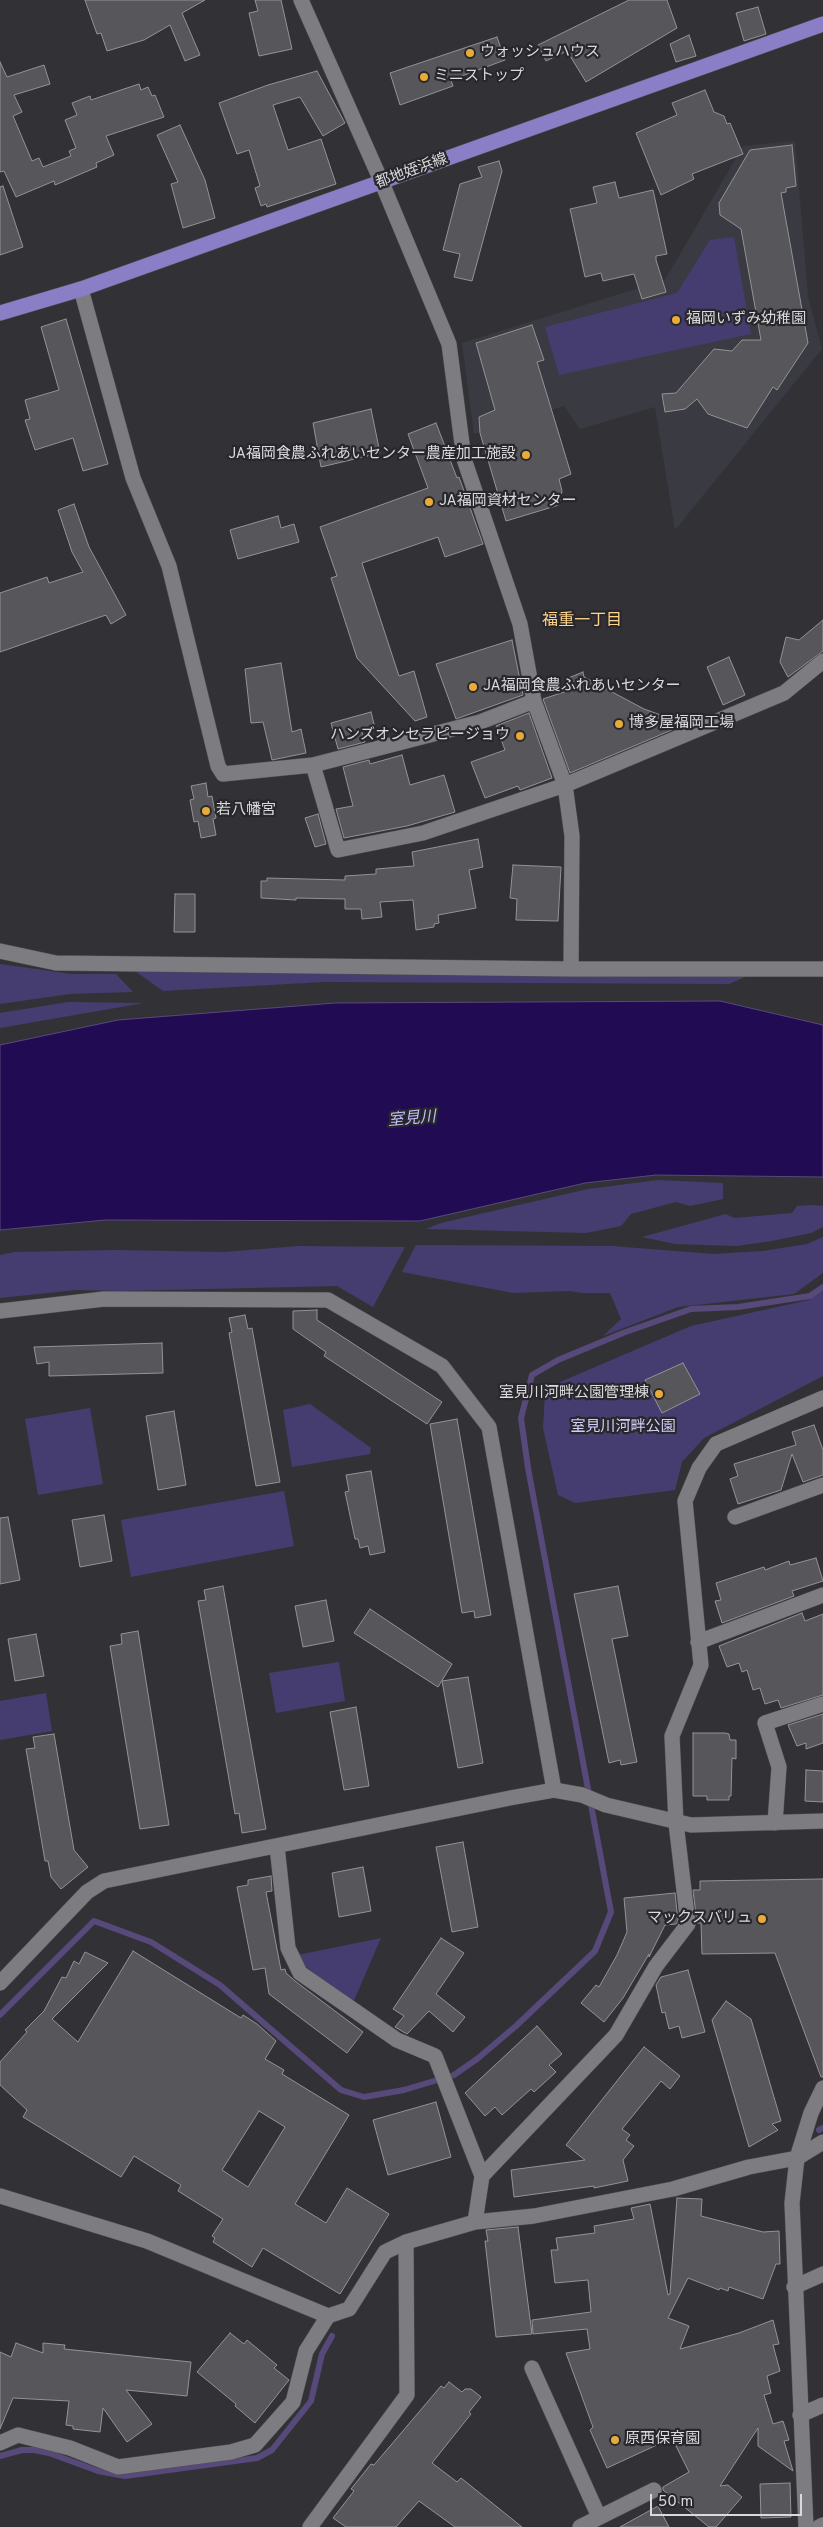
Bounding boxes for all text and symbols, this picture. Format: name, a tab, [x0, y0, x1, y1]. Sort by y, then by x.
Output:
place label: ウォッシュハウス	[480, 44, 600, 62]
marker: ウォッシュハウス	[464, 47, 476, 59]
place label: ミニストップ	[434, 68, 524, 86]
marker: ミニストップ	[418, 71, 430, 83]
street label: 都地姪浜線	[374, 151, 450, 193]
place label: 福岡いずみ幼稚園	[686, 311, 806, 329]
marker: 福岡いずみ幼稚園	[670, 314, 682, 326]
place label: JA福岡食農ふれあいセンター農産加工施設	[228, 446, 516, 464]
marker: JA福岡食農ふれあいセンター農産加工施設	[520, 449, 532, 461]
place label: JA福岡資材センター	[439, 493, 577, 511]
marker: JA福岡資材センター	[423, 496, 435, 508]
district label: 福重一丁目	[542, 612, 622, 632]
place label: JA福岡食農ふれあいセンター	[483, 678, 681, 696]
marker: JA福岡食農ふれあいセンター	[467, 681, 479, 693]
place label: 博多屋福岡工場	[629, 715, 734, 733]
marker: 博多屋福岡工場	[613, 718, 625, 730]
place label: ハンズオンセラピージョウ	[330, 727, 510, 745]
marker: ハンズオンセラピージョウ	[514, 730, 526, 742]
place label: 若八幡宮	[216, 802, 276, 820]
marker: 若八幡宮	[200, 805, 212, 817]
water label: 室見川	[387, 1108, 437, 1132]
place label: 室見川河畔公園管理棟	[499, 1385, 649, 1403]
marker: 室見川河畔公園管理棟	[653, 1388, 665, 1400]
park label: 室見川河畔公園	[571, 1419, 675, 1437]
place label: マックスバリュ	[647, 1910, 752, 1928]
marker: マックスバリュ	[756, 1913, 768, 1925]
place label: 原西保育園	[625, 2431, 700, 2449]
marker: 原西保育園	[609, 2434, 621, 2446]
scale bar	[653, 2484, 806, 2516]
text: 50 m	[658, 2493, 693, 2512]

